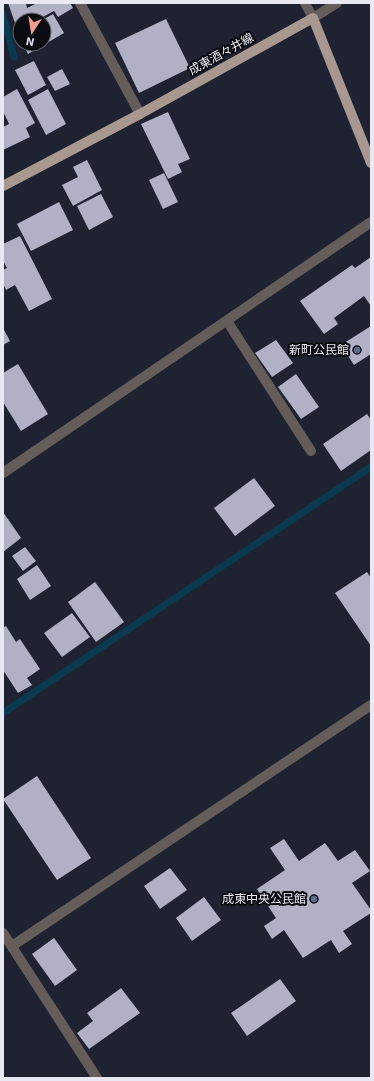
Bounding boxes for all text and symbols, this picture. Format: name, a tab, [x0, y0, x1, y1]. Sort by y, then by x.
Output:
north arrow	[12, 12, 52, 52]
street label: 成東酒々井線	[186, 30, 255, 77]
text: N	[25, 35, 35, 49]
place label: 新町公民館	[289, 342, 349, 356]
marker: 新町公民館	[352, 345, 362, 355]
place label: 成東中央公民館	[222, 891, 306, 905]
marker: 成東中央公民館	[309, 894, 319, 904]

